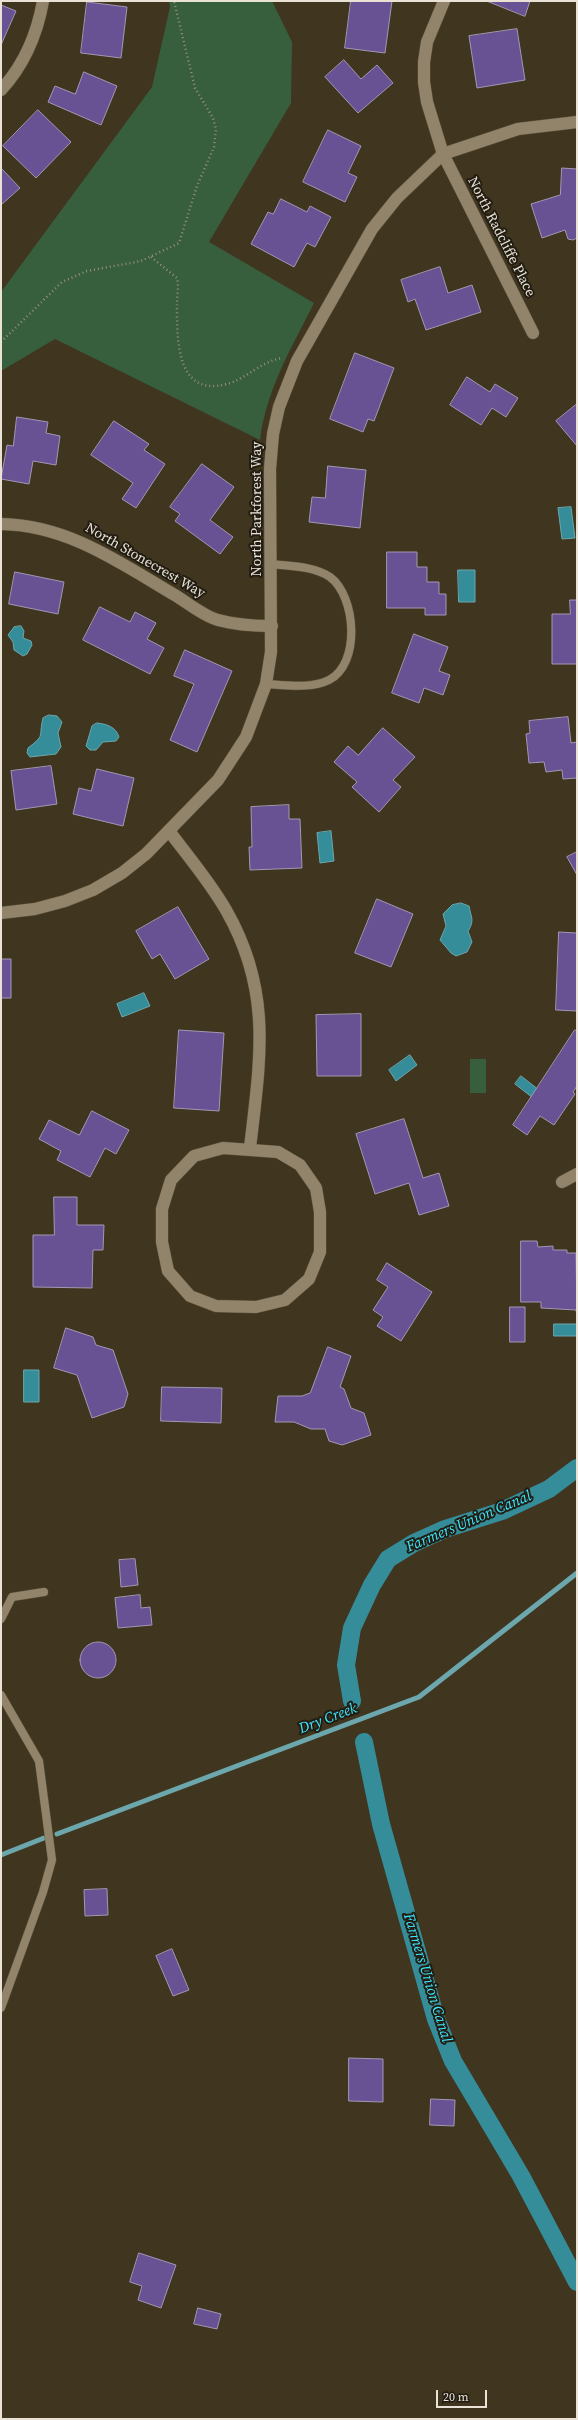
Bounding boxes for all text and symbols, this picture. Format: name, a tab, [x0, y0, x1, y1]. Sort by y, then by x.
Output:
street label: North Radcliffe Place	[464, 174, 538, 300]
street label: North Parkforest Way	[249, 442, 265, 576]
street label: North Stonecrest Way	[82, 520, 208, 602]
water label: Farmers Union Canal	[404, 1488, 534, 1556]
water label: Dry Creek	[296, 1700, 360, 1738]
water label: Farmers Union Canal	[399, 1911, 455, 2045]
scale bar	[438, 2382, 489, 2408]
text: 20 m	[443, 2389, 469, 2405]

